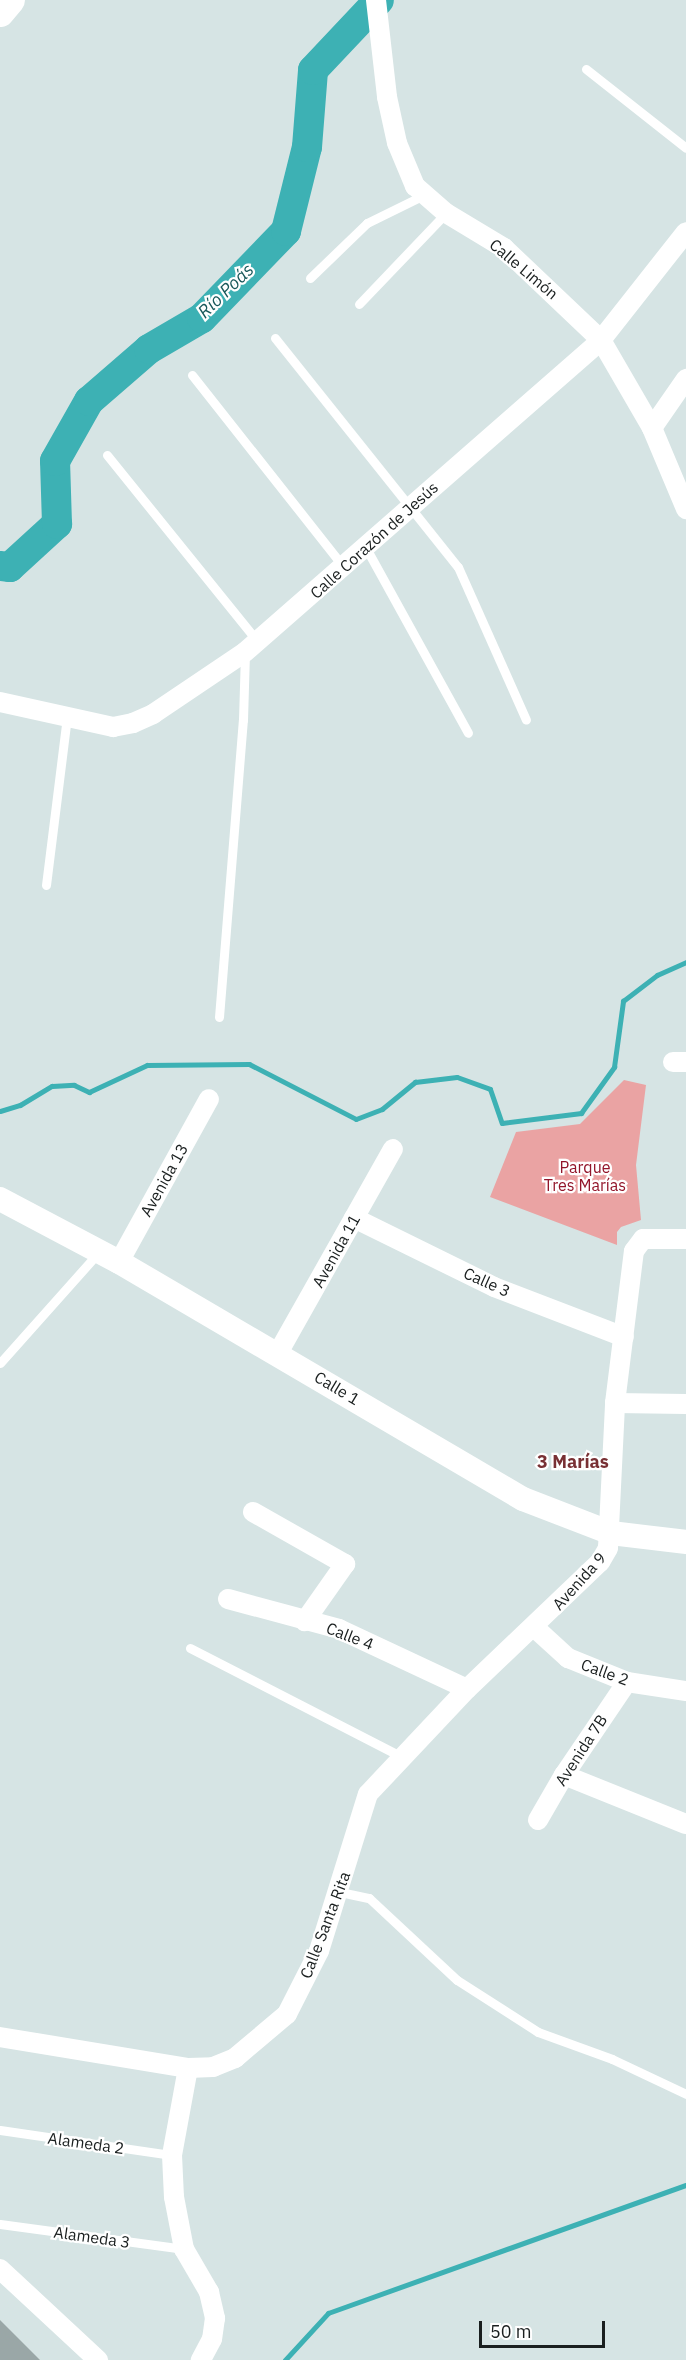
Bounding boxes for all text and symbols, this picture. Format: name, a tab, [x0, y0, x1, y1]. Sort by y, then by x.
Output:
street label: Calle Limón	[486, 235, 562, 303]
water label: Río Poás	[194, 259, 258, 323]
street label: Calle Corazón de Jesús	[306, 478, 442, 602]
street label: Avenida 13	[136, 1140, 192, 1220]
park label: Parque Tres Marías	[544, 1157, 626, 1195]
street label: Avenida 11	[308, 1211, 364, 1291]
street label: Calle 3	[461, 1263, 513, 1301]
street label: Calle 1	[311, 1367, 363, 1409]
district label: 3 Marías	[537, 1451, 609, 1473]
street label: Avenida 9	[548, 1548, 610, 1614]
street label: Calle 4	[324, 1618, 376, 1654]
street label: Calle 2	[579, 1655, 631, 1689]
street label: Avenida 7B	[551, 1711, 611, 1789]
street label: Calle Santa Rita	[296, 1869, 354, 1981]
street label: Alameda 2	[46, 2128, 126, 2158]
street label: Alameda 3	[52, 2222, 132, 2252]
scale bar	[482, 2309, 608, 2347]
text: 50 m	[490, 2320, 532, 2343]

